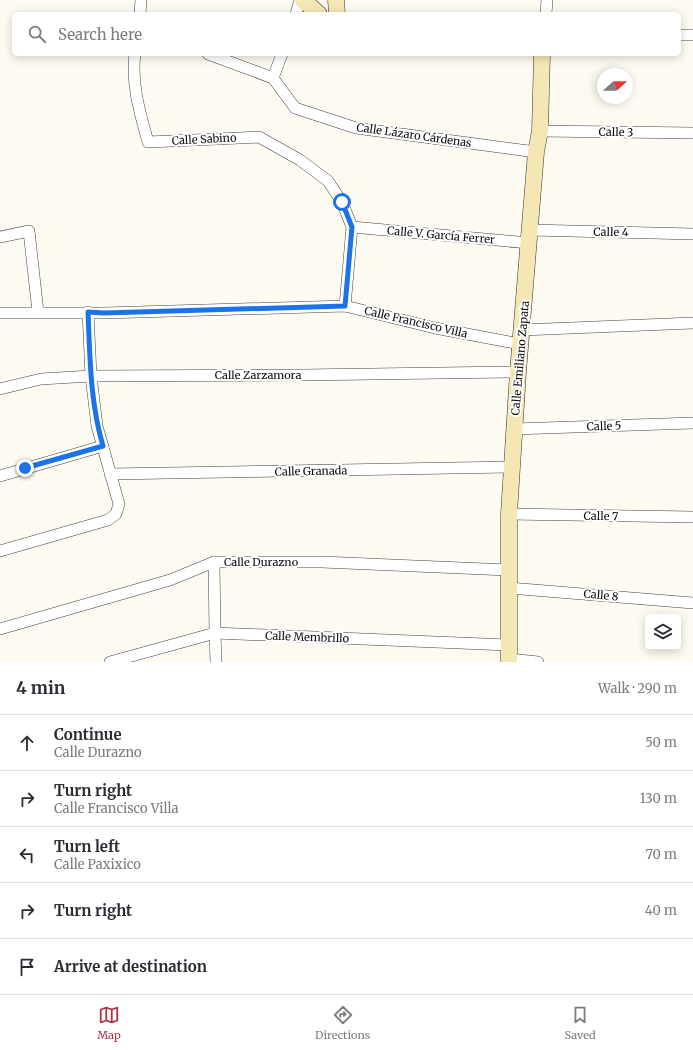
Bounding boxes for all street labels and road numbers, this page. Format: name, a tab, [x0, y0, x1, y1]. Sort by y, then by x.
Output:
street label: Calle Lázaro Cárdenas	[356, 120, 472, 150]
street label: Calle 3	[599, 125, 633, 139]
street label: Calle Sabino	[171, 130, 237, 148]
street label: Calle V. García Ferrer	[386, 223, 496, 247]
street label: Calle 4	[593, 225, 629, 239]
street label: Calle Emiliano Zapata	[508, 300, 532, 416]
street label: Calle Francisco Villa	[363, 303, 469, 341]
street label: Calle Zarzamora	[215, 368, 301, 382]
street label: Calle 5	[586, 418, 622, 434]
street label: Calle Granada	[274, 463, 348, 479]
street label: Calle 7	[584, 509, 618, 523]
street label: Calle Durazno	[224, 555, 299, 569]
street label: Calle 8	[583, 587, 619, 604]
street label: Calle Membrillo	[265, 629, 350, 645]

